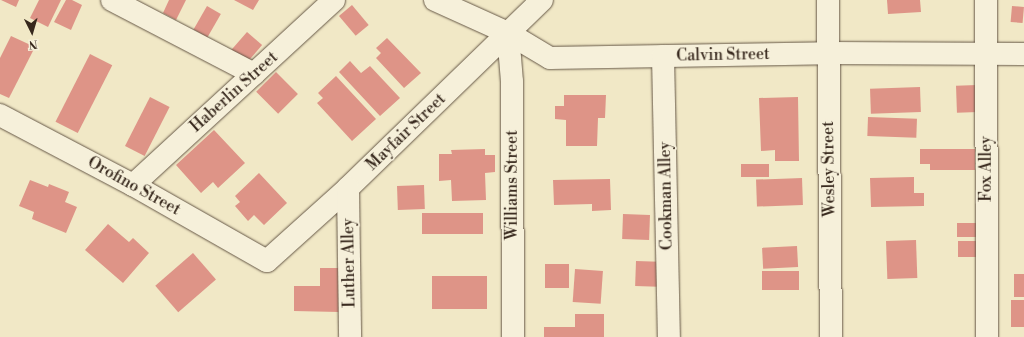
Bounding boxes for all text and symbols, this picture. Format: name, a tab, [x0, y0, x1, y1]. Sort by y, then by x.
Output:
north arrow	[12, 12, 52, 52]
text: N	[28, 37, 38, 51]
street label: Calvin Street	[676, 45, 770, 65]
street label: Haberlin Street	[186, 48, 282, 136]
street label: Mayfair Street	[362, 89, 450, 175]
street label: Wesley Street	[819, 121, 839, 217]
street label: Williams Street	[502, 130, 522, 240]
street label: Fox Alley	[976, 136, 996, 202]
street label: Cookman Alley	[655, 142, 677, 250]
street label: Orofino Street	[84, 153, 184, 219]
street label: Luther Alley	[339, 218, 359, 308]

